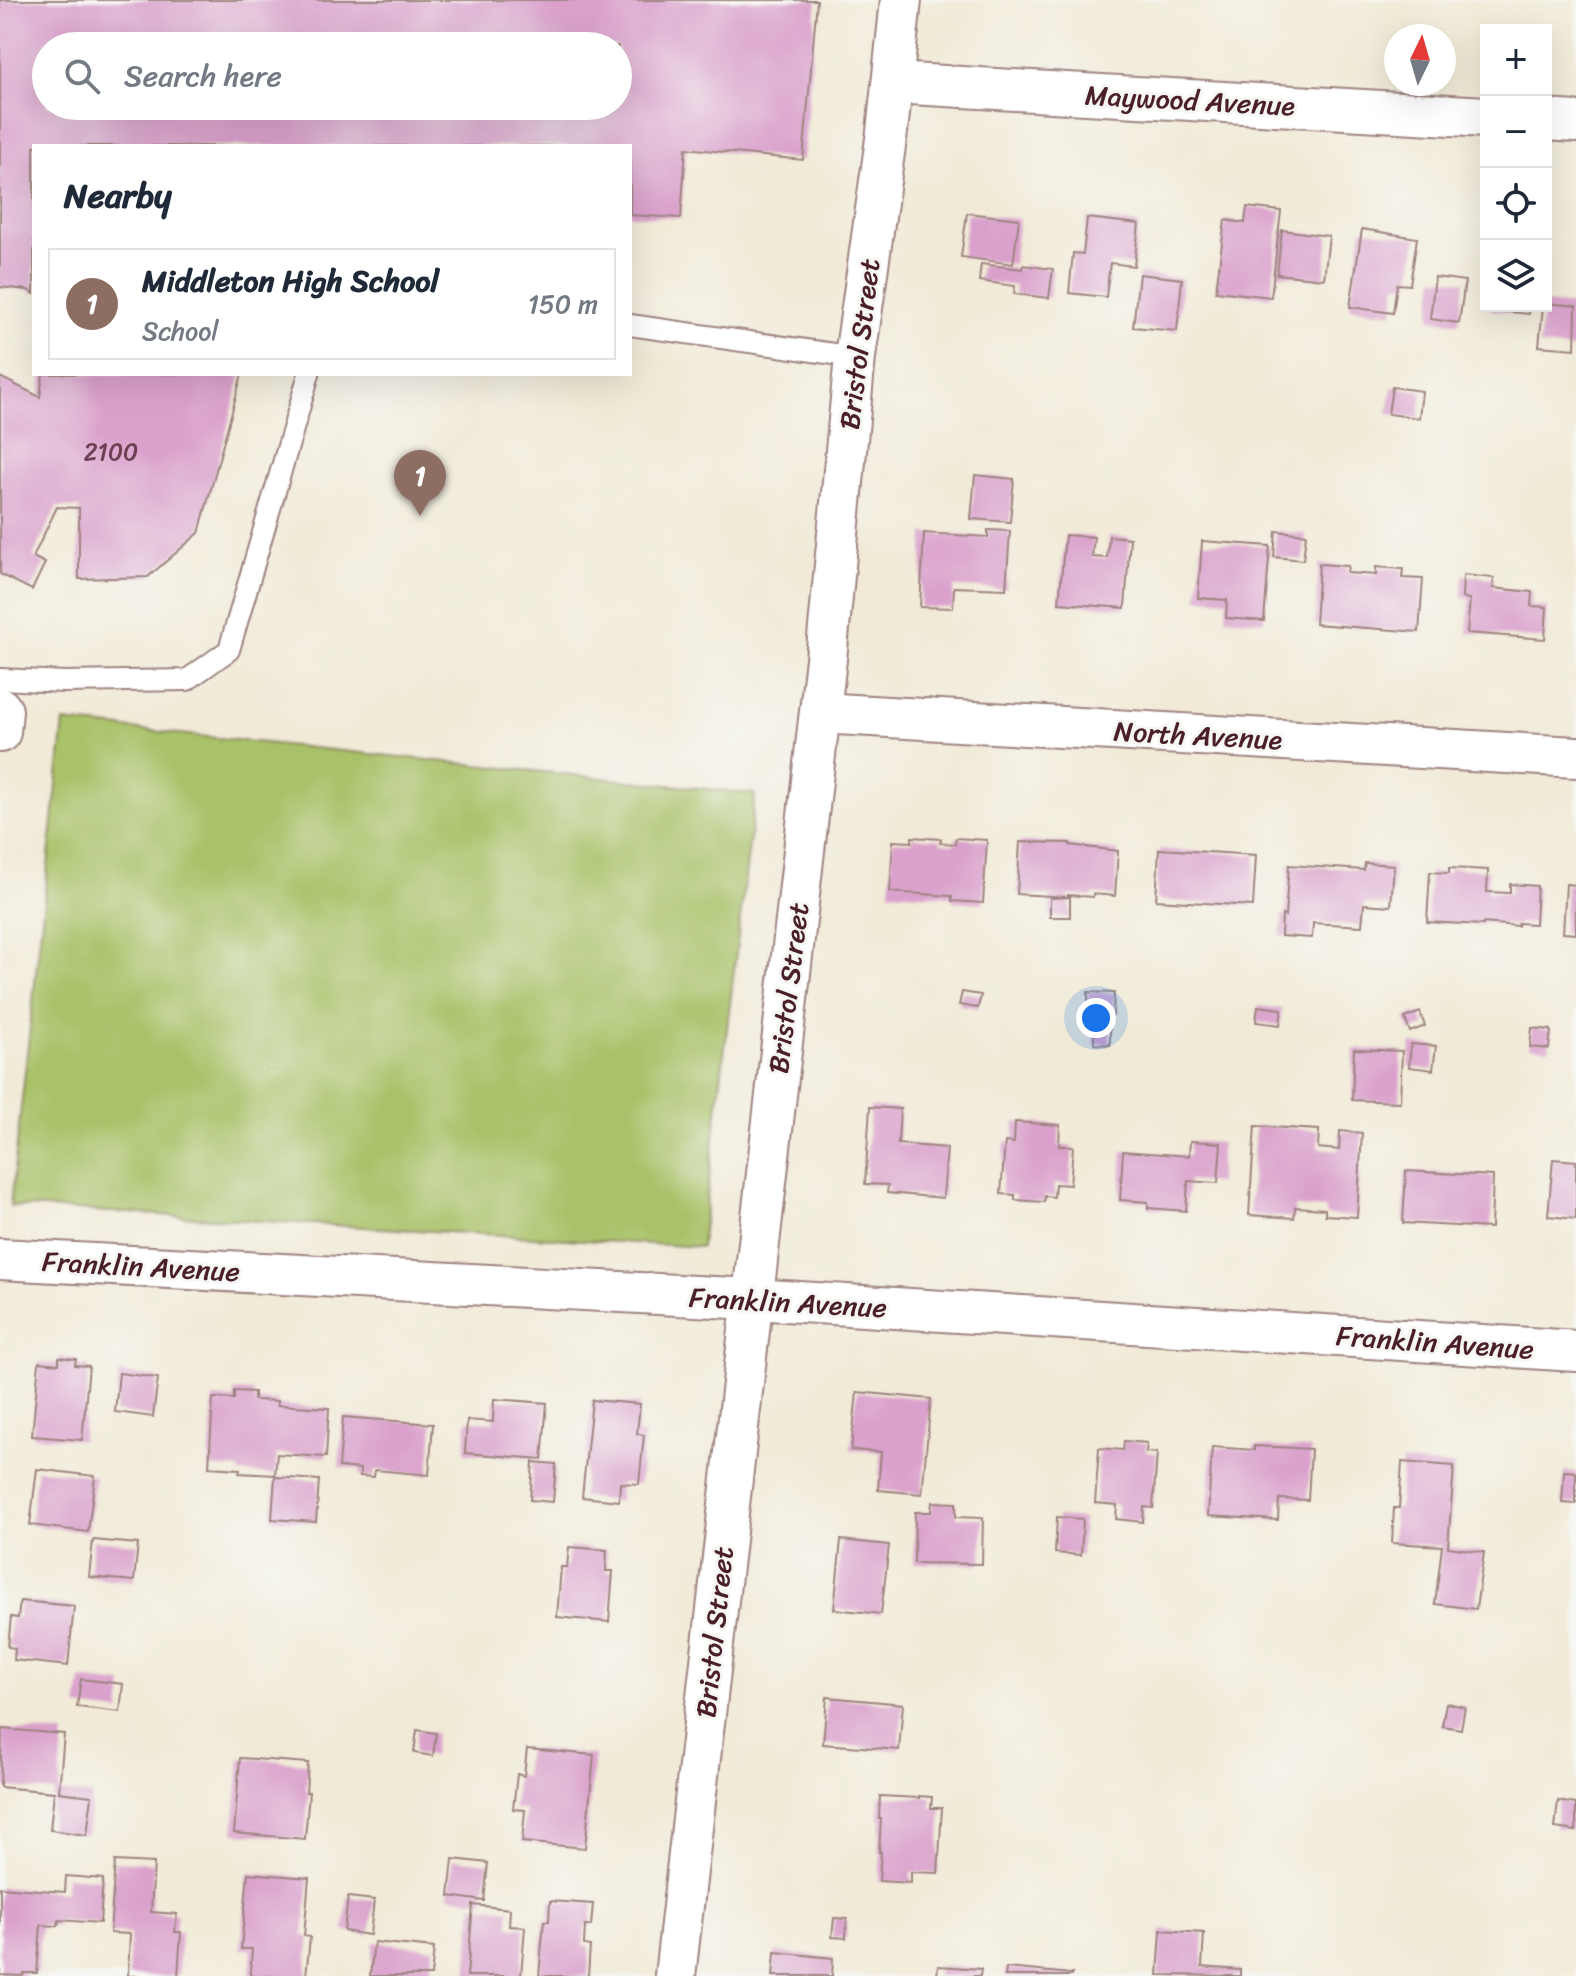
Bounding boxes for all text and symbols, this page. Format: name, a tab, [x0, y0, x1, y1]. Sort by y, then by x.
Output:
north arrow	[1384, 24, 1456, 96]
map controls	[1480, 24, 1552, 312]
button: +	[1480, 24, 1552, 96]
search box	[32, 32, 632, 120]
text: Search here	[124, 49, 282, 103]
icon: search	[60, 54, 104, 98]
street label: Maywood Avenue	[1084, 71, 1296, 130]
button: −	[1480, 96, 1552, 168]
text: Nearby	[64, 166, 172, 226]
button: locate	[1480, 168, 1552, 240]
button: layers	[1480, 240, 1552, 312]
text: Middleton High School	[142, 254, 439, 308]
street label: Bristol Street	[825, 256, 894, 432]
text: 1	[86, 281, 98, 327]
text: 150 m	[528, 281, 598, 327]
text: School	[142, 308, 219, 354]
house number: 2100	[84, 431, 138, 473]
pin: 1	[394, 450, 446, 516]
street label: North Avenue	[1112, 707, 1283, 764]
street label: Bristol Street	[754, 900, 823, 1076]
your location	[1076, 998, 1116, 1038]
street label: Franklin Avenue	[41, 1237, 241, 1296]
street label: Franklin Avenue	[688, 1273, 888, 1332]
street label: Franklin Avenue	[1334, 1311, 1536, 1374]
street label: Bristol Street	[681, 1544, 748, 1720]

